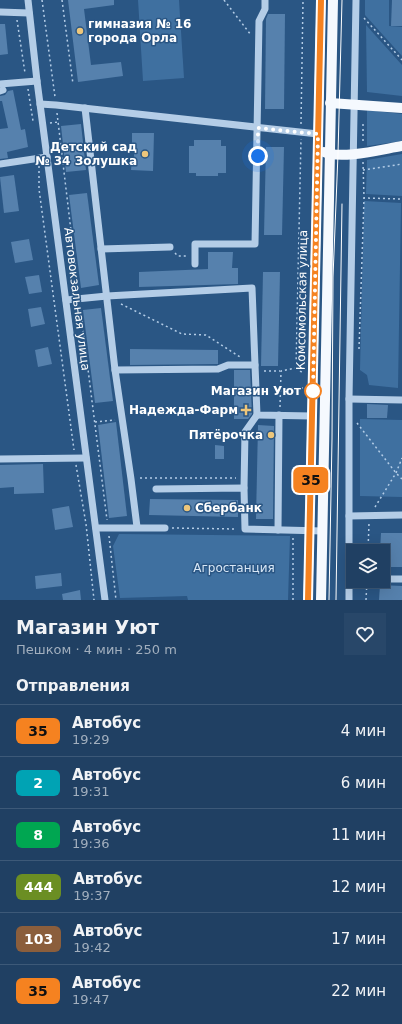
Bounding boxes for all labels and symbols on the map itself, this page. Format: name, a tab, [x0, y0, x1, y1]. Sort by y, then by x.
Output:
place label: гимназия № 16 города Орла	[88, 17, 191, 45]
marker: гимназия № 16 города Орла	[75, 26, 85, 36]
place label: Детский сад № 34 Золушка	[35, 140, 137, 168]
your location	[248, 146, 268, 166]
marker: Детский сад № 34 Золушка	[140, 149, 150, 159]
street label: Автовокзальная улица	[61, 227, 93, 371]
street label: Комсомольская улица	[294, 230, 310, 370]
marker: Магазин Уют	[304, 382, 322, 400]
place label: Магазин Уют	[211, 384, 301, 398]
place label: Надежда-Фарм	[129, 403, 238, 417]
marker: Надежда-Фарм	[241, 405, 251, 415]
place label: Пятёрочка	[189, 428, 263, 442]
marker: Пятёрочка	[266, 430, 276, 440]
line badge: 35	[293, 467, 329, 493]
place label: Сбербанк	[195, 501, 262, 515]
marker: Сбербанк	[182, 503, 192, 513]
park label: Агростанция	[193, 561, 275, 575]

